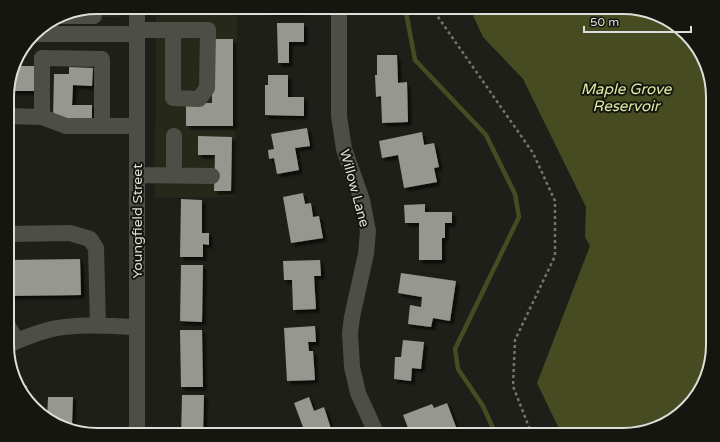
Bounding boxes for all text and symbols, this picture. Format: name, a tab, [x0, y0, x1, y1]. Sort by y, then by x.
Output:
scale bar	[584, 8, 691, 34]
text: 50 m	[590, 15, 619, 29]
water label: Maple Grove Reservoir	[581, 80, 673, 115]
street label: Willow Lane	[336, 147, 373, 229]
street label: Youngfield Street	[129, 163, 146, 279]

